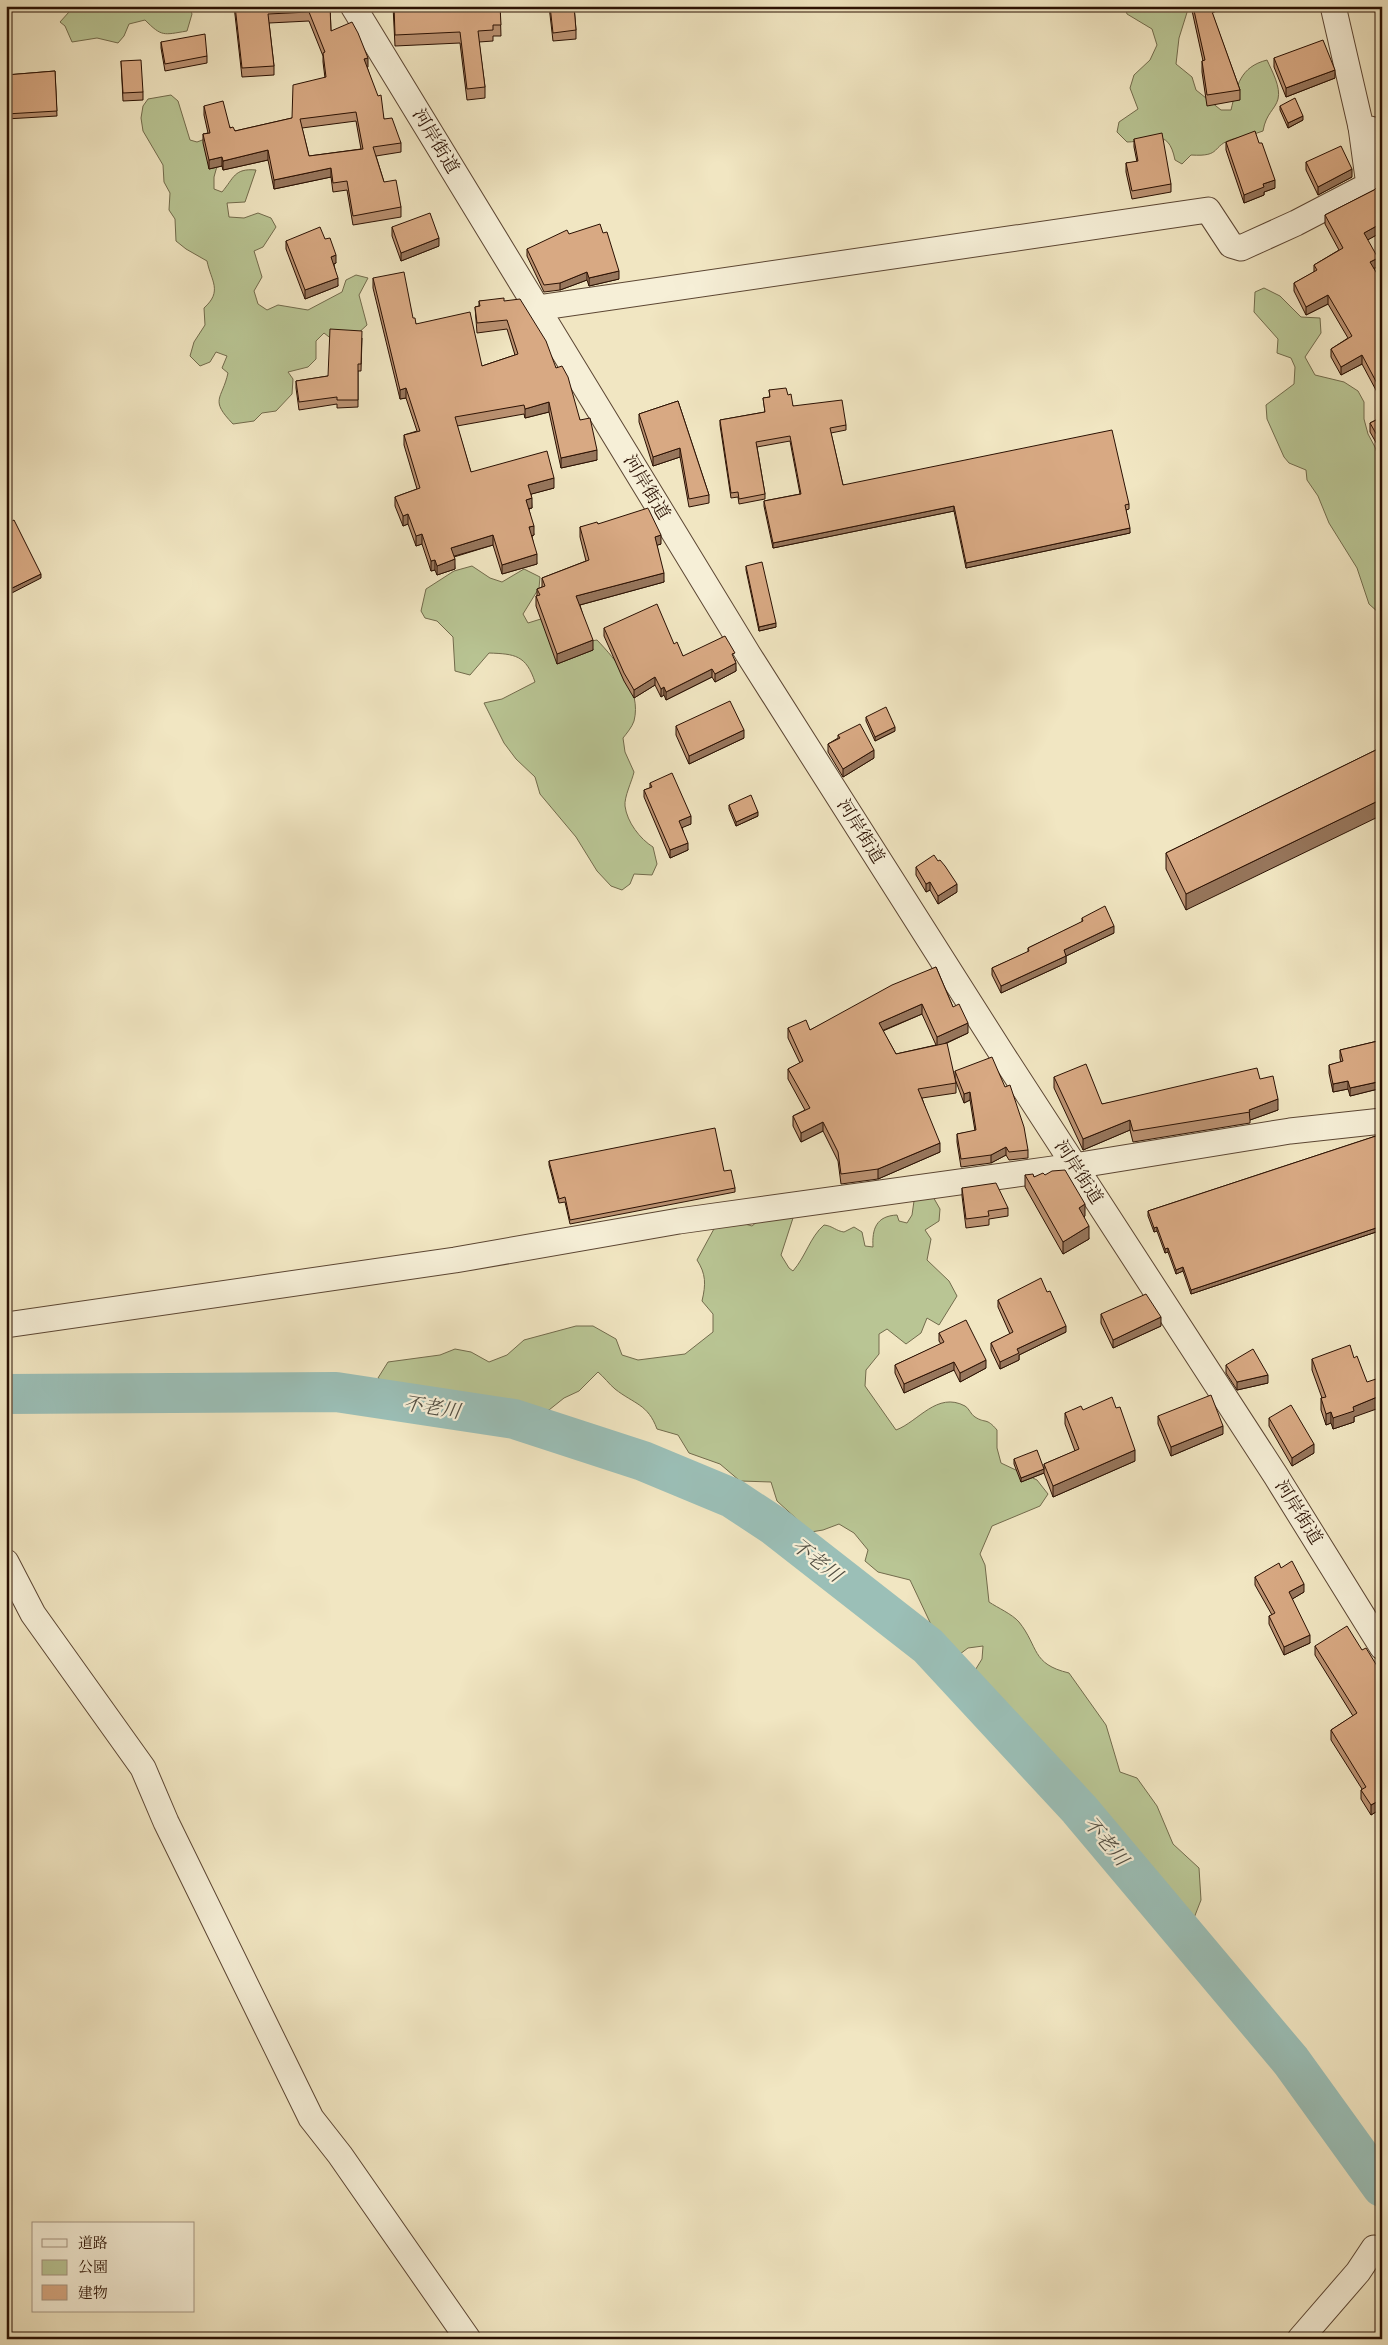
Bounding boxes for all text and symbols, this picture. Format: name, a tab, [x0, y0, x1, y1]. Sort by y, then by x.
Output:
street label: 河岸街道	[408, 104, 464, 178]
street label: 河岸街道	[619, 450, 675, 524]
street label: 河岸街道	[833, 795, 889, 867]
street label: 河岸街道	[1050, 1136, 1108, 1208]
water label: 不老川	[402, 1391, 464, 1423]
street label: 河岸街道	[1271, 1476, 1327, 1548]
water label: 不老川	[787, 1533, 848, 1588]
water label: 不老川	[1079, 1812, 1134, 1872]
legend	[32, 2222, 195, 2312]
text: 道路	[78, 2234, 108, 2252]
text: 公園	[78, 2258, 108, 2276]
text: 建物	[78, 2284, 108, 2302]

